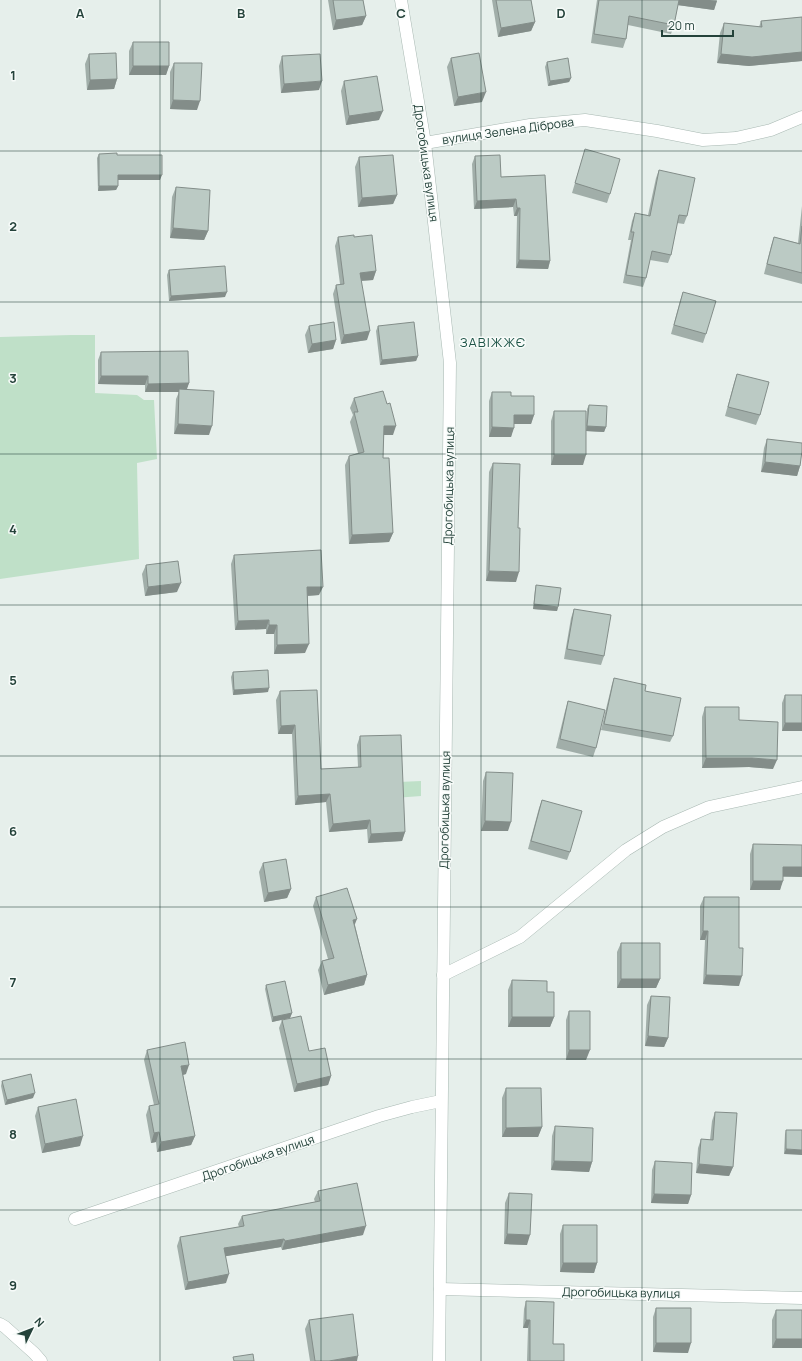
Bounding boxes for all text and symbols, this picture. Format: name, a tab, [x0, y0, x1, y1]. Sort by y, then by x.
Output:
text: A	[76, 4, 85, 22]
text: B	[237, 4, 245, 22]
text: C	[396, 4, 406, 22]
text: D	[556, 4, 566, 22]
scale bar	[662, 12, 733, 38]
text: 20 m	[668, 17, 695, 34]
text: 1	[10, 66, 16, 84]
street label: Дрогобицька вулиця	[410, 103, 443, 223]
street label: вулиця Зелена Діброва	[441, 113, 575, 148]
text: 2	[9, 217, 17, 235]
district label: ЗАВІЖЖЄ	[460, 333, 526, 351]
text: 3	[9, 369, 17, 387]
street label: Дрогобицька вулиця	[439, 427, 458, 545]
text: 4	[9, 520, 17, 538]
text: 5	[9, 671, 17, 689]
street label: Дрогобицька вулиця	[435, 751, 454, 869]
text: 6	[9, 822, 17, 840]
text: 7	[10, 973, 17, 991]
text: 8	[9, 1125, 17, 1143]
street label: Дрогобицька вулиця	[199, 1130, 317, 1185]
text: 9	[9, 1276, 17, 1294]
street label: Дрогобицька вулиця	[562, 1283, 680, 1302]
north arrow	[12, 1309, 52, 1349]
text: N	[31, 1314, 48, 1330]

